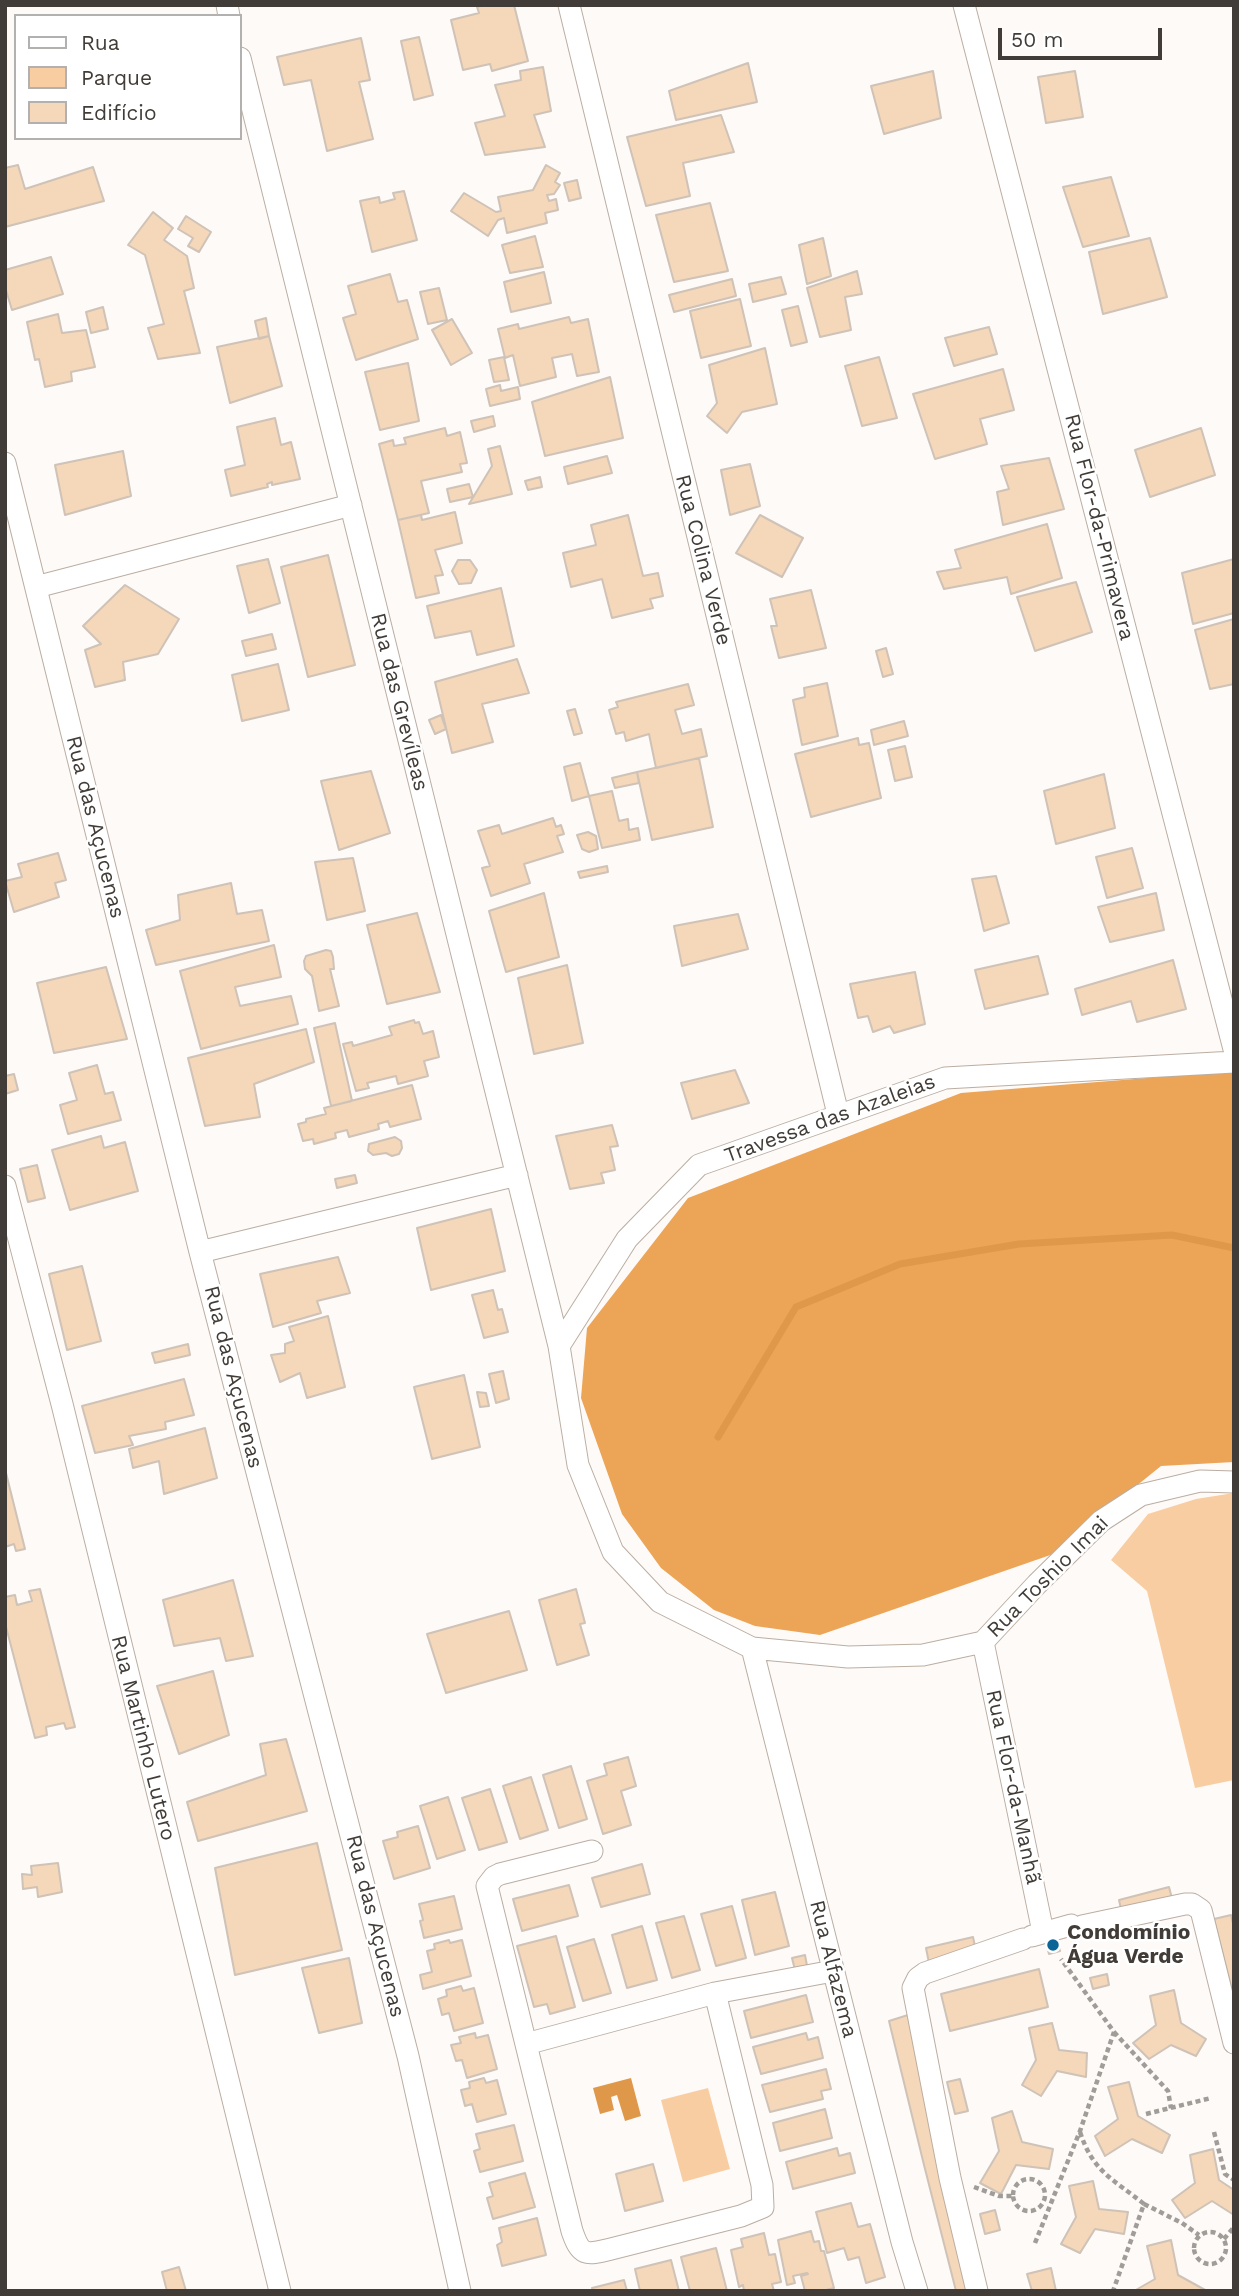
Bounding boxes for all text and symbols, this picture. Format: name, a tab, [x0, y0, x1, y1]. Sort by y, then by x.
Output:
legend	[14, 14, 242, 140]
scale bar	[1001, 14, 1166, 58]
text: 50 m	[1011, 27, 1063, 52]
text: Rua	[81, 30, 120, 55]
text: Parque	[81, 65, 152, 90]
text: Edifício	[81, 100, 157, 125]
street label: Rua Flor-da-Primavera	[1059, 411, 1139, 643]
street label: Rua Colina Verde	[670, 472, 736, 648]
street label: Rua das Grevíleas	[365, 611, 433, 793]
street label: Rua das Açucenas	[60, 733, 130, 921]
street label: Travessa das Azaleias	[721, 1069, 939, 1169]
street label: Rua das Açucenas	[198, 1283, 268, 1471]
street label: Rua Toshio Imai	[982, 1511, 1114, 1643]
street label: Rua Martinho Lutero	[105, 1633, 181, 1843]
street label: Rua Flor-da-Manhã	[980, 1687, 1046, 1887]
street label: Rua das Açucenas	[340, 1832, 410, 2020]
street label: Rua Alfazema	[804, 1898, 862, 2040]
place label: Condomínio Água Verde	[1067, 1920, 1190, 1970]
marker: Condomínio Água Verde	[1045, 1937, 1061, 1953]

